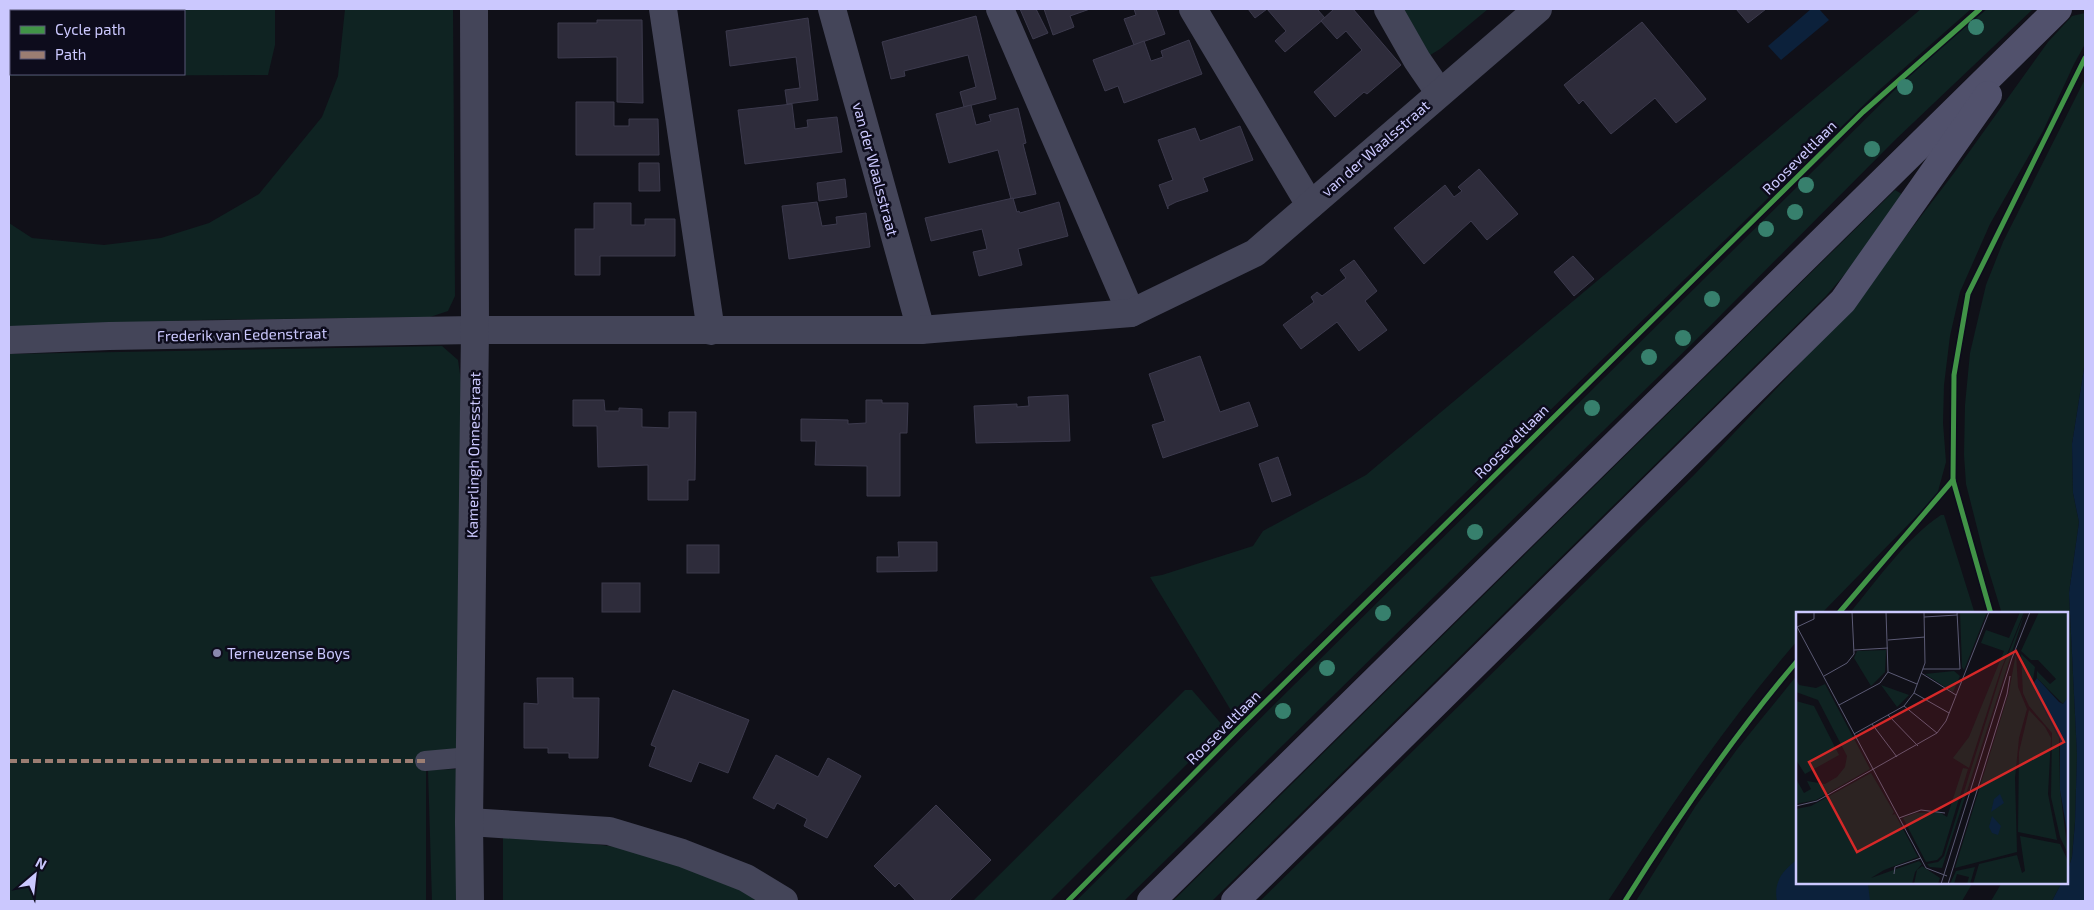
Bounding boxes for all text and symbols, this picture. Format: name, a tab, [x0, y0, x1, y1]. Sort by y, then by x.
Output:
legend	[10, 10, 185, 75]
text: Cycle path	[55, 20, 126, 38]
text: Path	[55, 45, 86, 63]
street label: van der Waalsstraat	[1317, 96, 1433, 200]
street label: van der Waalsstraat	[849, 100, 903, 238]
street label: Rooseveltlaan	[1758, 116, 1840, 198]
street label: Frederik van Eedenstraat	[157, 324, 327, 344]
street label: Kamerlingh Onnesstraat	[463, 371, 483, 538]
street label: Rooseveltlaan	[1470, 400, 1552, 482]
inset map	[1796, 612, 2069, 885]
place label: Terneuzense Boys	[227, 644, 350, 662]
marker: Terneuzense Boys	[211, 647, 223, 659]
street label: Rooseveltlaan	[1182, 686, 1264, 768]
north arrow	[10, 850, 60, 900]
text: N	[33, 853, 50, 873]

